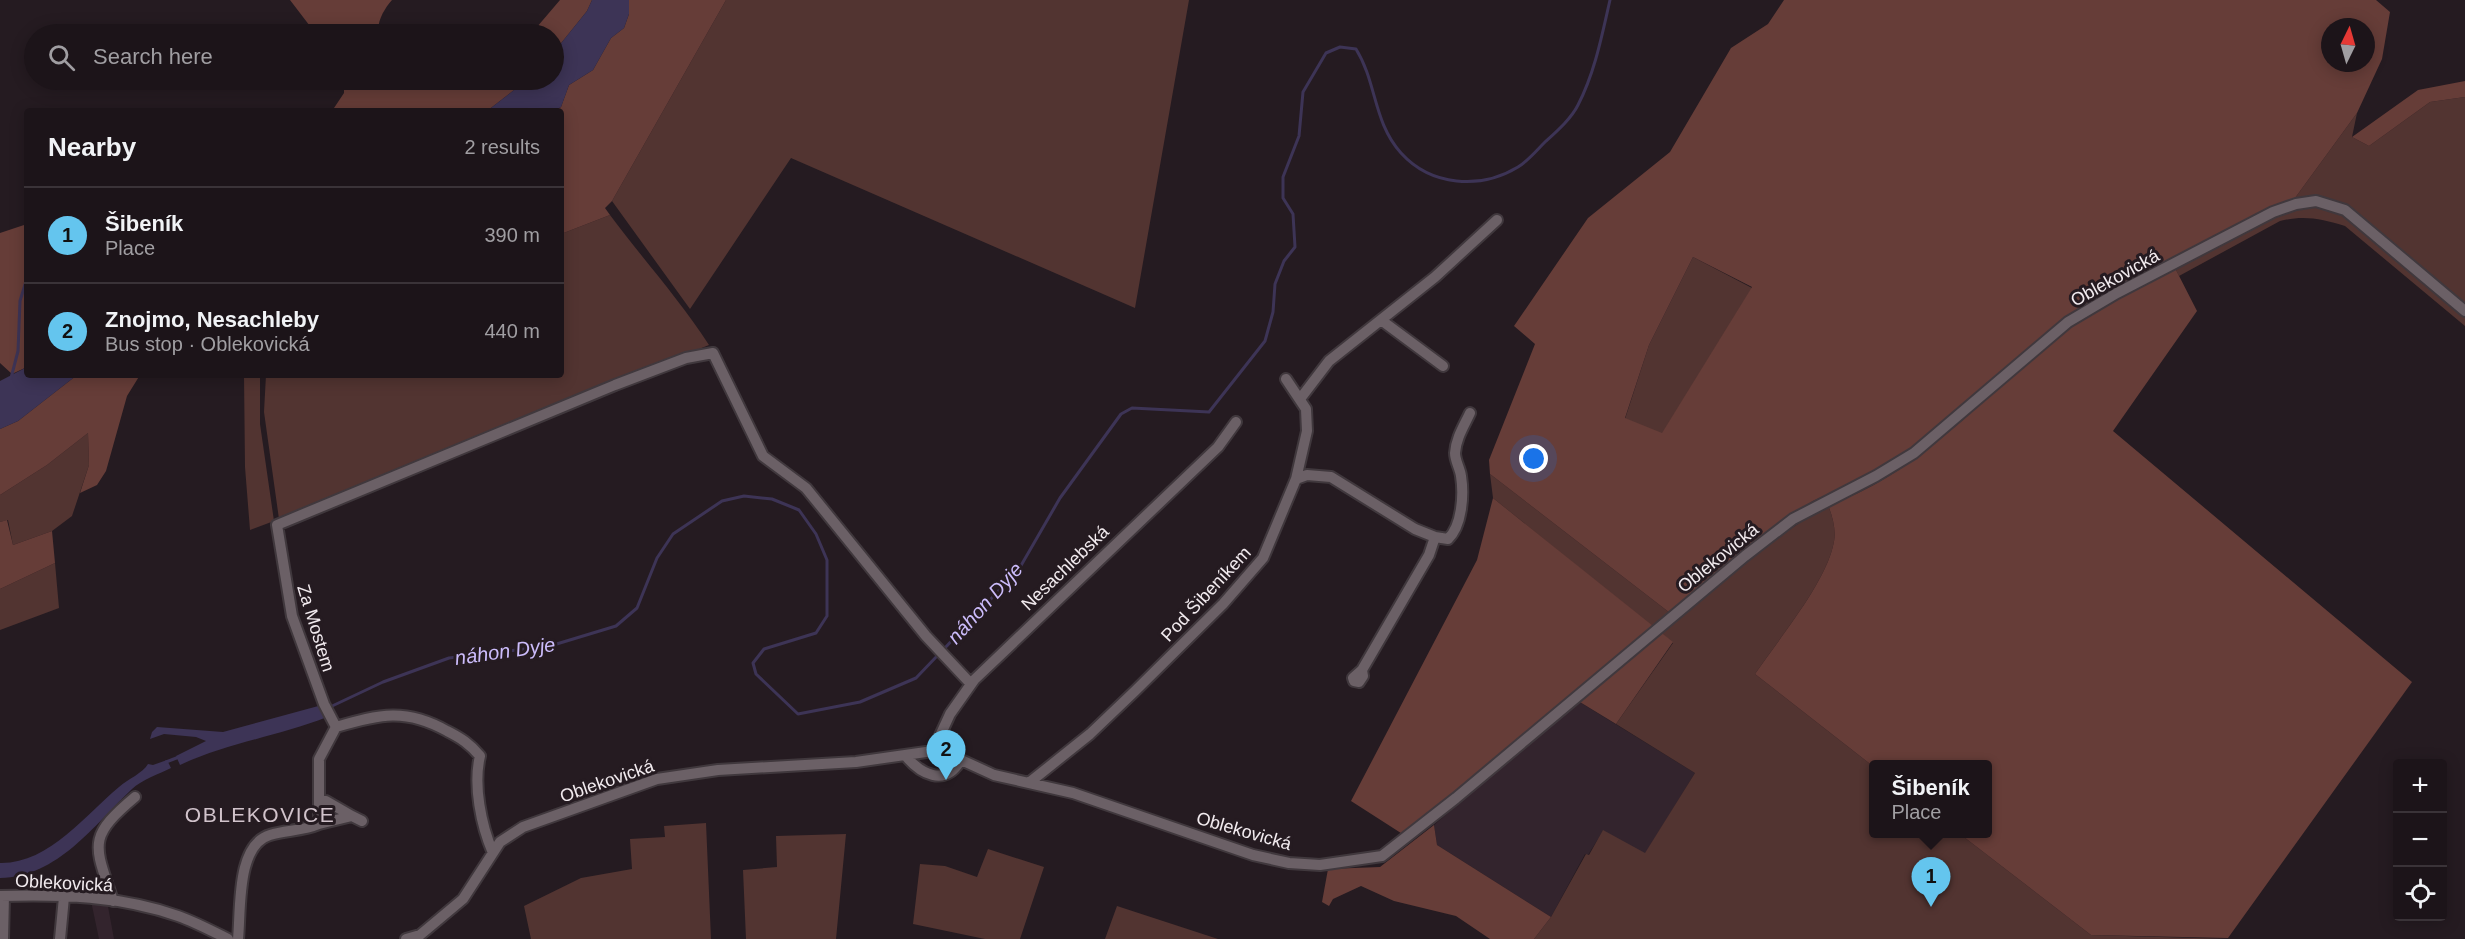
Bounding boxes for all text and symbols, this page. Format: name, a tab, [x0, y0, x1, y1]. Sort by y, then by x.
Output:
north arrow	[2321, 18, 2375, 72]
search box	[24, 24, 564, 90]
icon: search	[45, 41, 78, 74]
text: Search here	[93, 44, 213, 69]
text: Nearby	[48, 132, 136, 162]
text: 2 results	[464, 136, 540, 158]
text: Šibeník	[105, 211, 183, 236]
text: 1	[62, 224, 73, 246]
text: 390 m	[484, 224, 540, 246]
text: Place	[105, 237, 155, 259]
street label: Oblekovická	[2067, 245, 2164, 311]
text: Znojmo, Nesachleby	[105, 307, 319, 332]
text: 2	[62, 320, 73, 342]
text: 440 m	[484, 320, 540, 342]
text: Bus stop · Oblekovická	[105, 333, 310, 355]
your location	[1519, 444, 1548, 473]
street label: Oblekovická	[1674, 519, 1763, 597]
street label: Nesachlebská	[1017, 521, 1113, 614]
street label: Pod Šibeníkem	[1156, 542, 1255, 645]
water label: náhon Dyje	[943, 558, 1027, 648]
street label: Za Mostem	[293, 582, 339, 674]
water label: náhon Dyje	[453, 633, 557, 669]
pin: 2	[926, 730, 966, 780]
street label: Oblekovická	[557, 755, 658, 806]
map controls	[2393, 759, 2447, 921]
button: +	[2393, 759, 2447, 813]
popup	[1869, 760, 1992, 838]
text: Šibeník	[1891, 775, 1970, 800]
text: Place	[1891, 801, 1941, 823]
district label: OBLEKOVICE	[185, 803, 335, 826]
street label: Oblekovická	[1194, 808, 1295, 854]
button: −	[2393, 813, 2447, 867]
pin: 1	[1912, 858, 1950, 907]
button: locate	[2393, 867, 2447, 921]
street label: Oblekovická	[15, 870, 114, 896]

